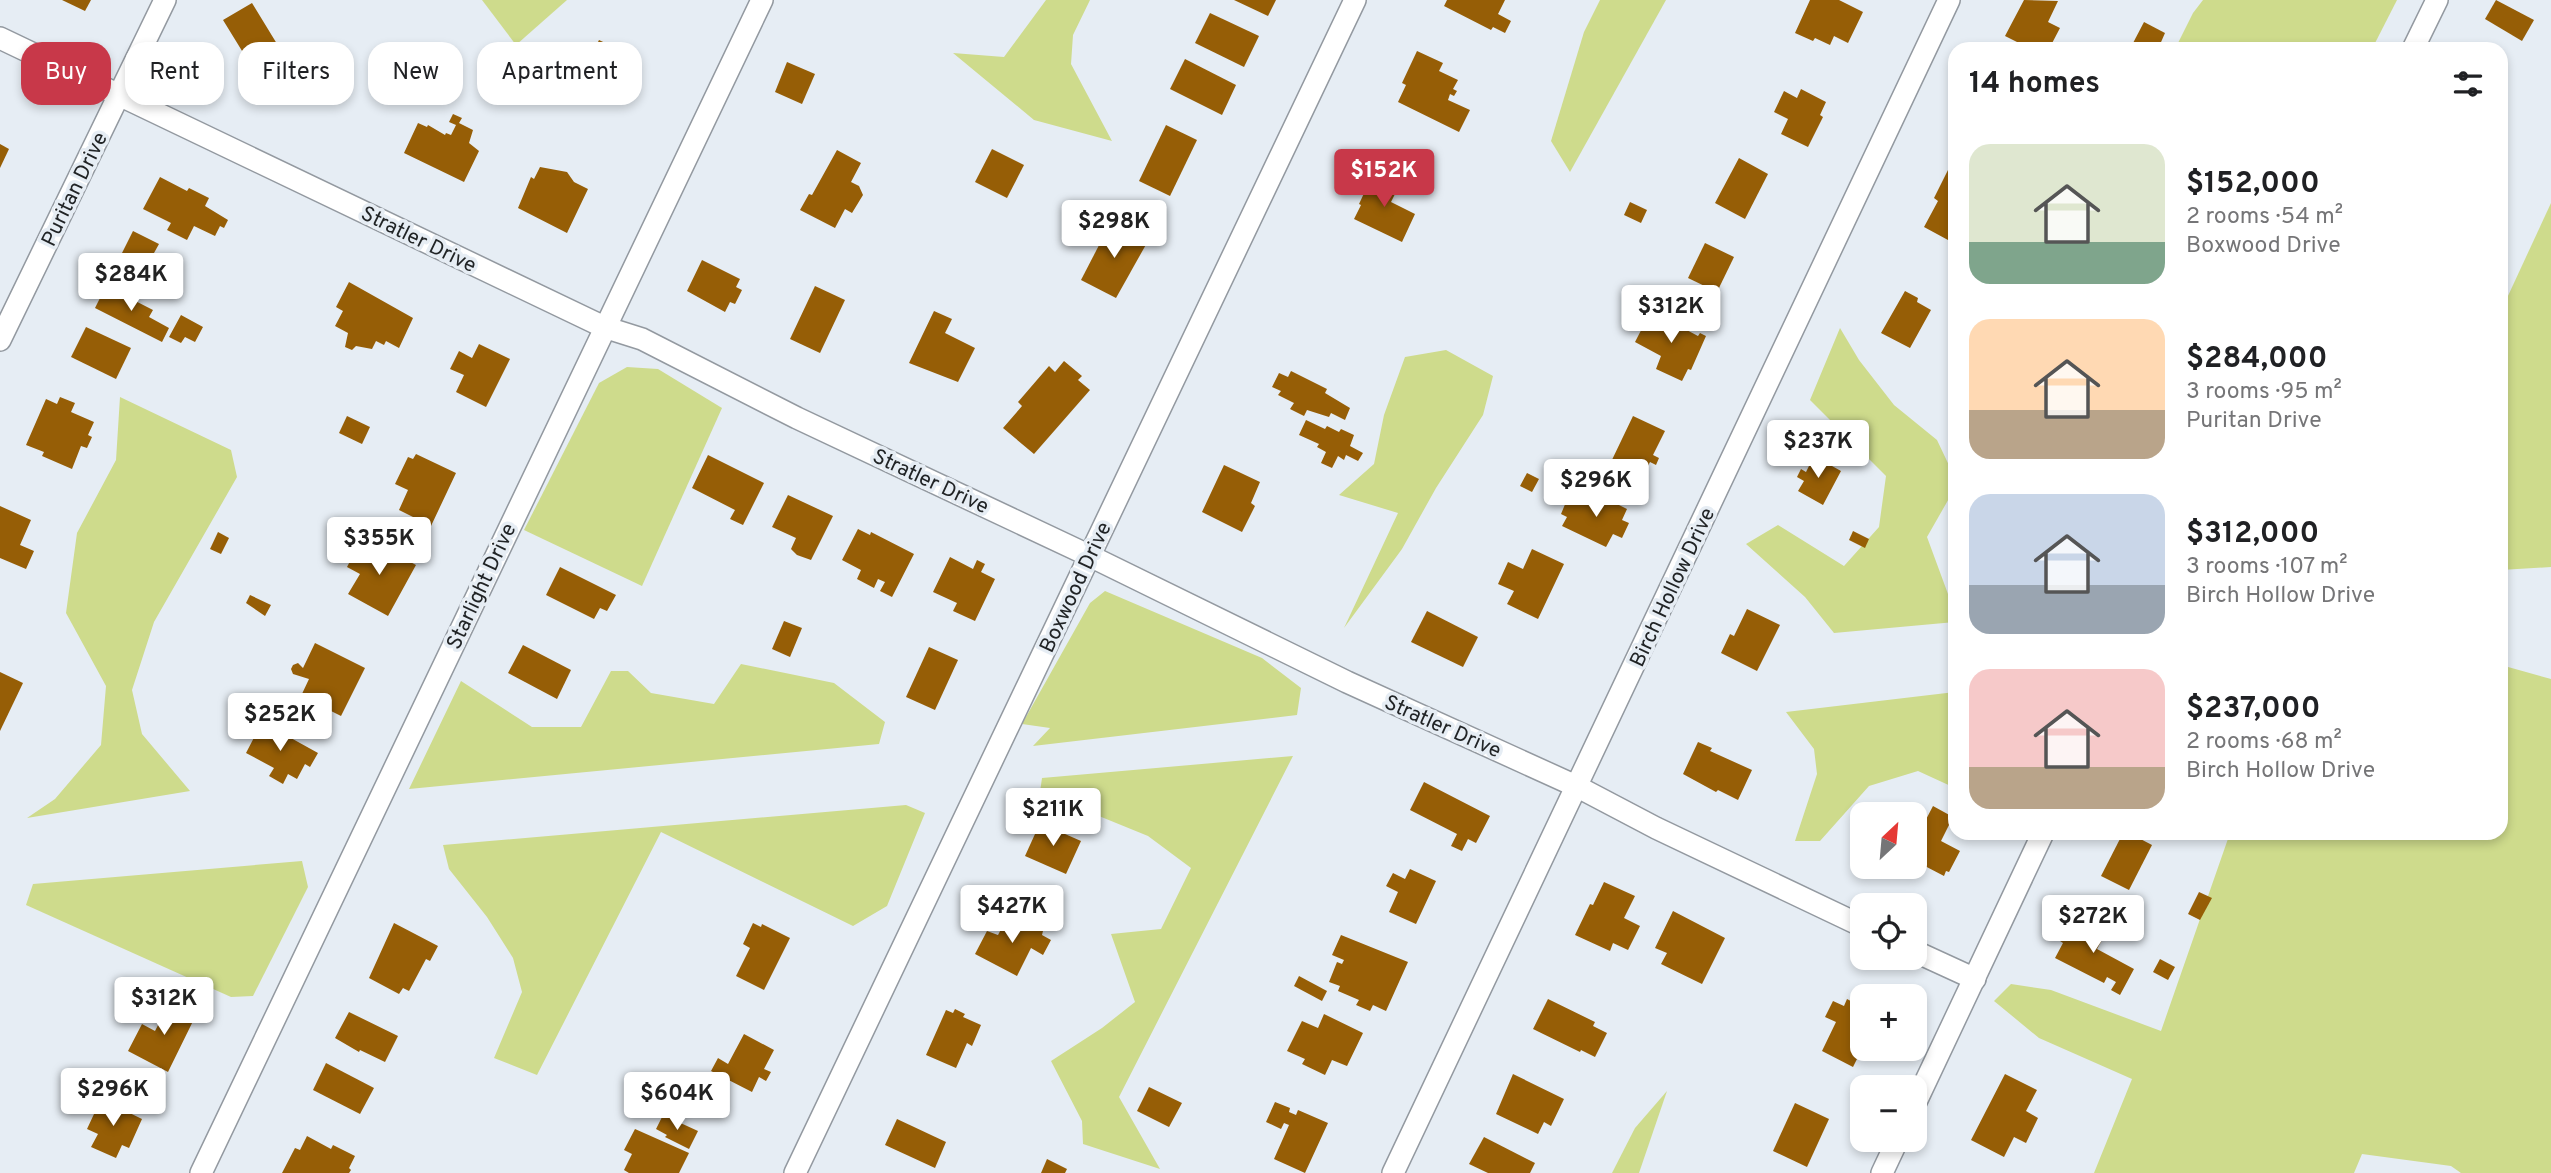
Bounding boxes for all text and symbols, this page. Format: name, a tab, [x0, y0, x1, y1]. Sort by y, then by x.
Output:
chip: Buy	[21, 42, 111, 105]
chip: Rent	[125, 42, 224, 105]
chip: Filters	[238, 42, 354, 105]
chip: New	[368, 42, 463, 105]
chip: Apartment	[477, 42, 642, 105]
icon: filters	[2449, 65, 2487, 103]
text: 14 homes	[1969, 66, 2100, 103]
street label: Puritan Drive	[36, 128, 115, 251]
pin: $152K	[1335, 150, 1433, 209]
text: $152K	[1350, 157, 1418, 186]
text: $152,000	[2186, 166, 2320, 203]
icon: home	[2025, 172, 2109, 256]
street label: Stratler Drive	[356, 201, 481, 280]
pin: $298K	[1065, 201, 1163, 260]
text: 2 rooms · 54 m²	[2186, 203, 2343, 232]
text: $298K	[1078, 208, 1150, 237]
text: Boxwood Drive	[2186, 232, 2341, 261]
pin: $284K	[82, 254, 180, 313]
text: $284K	[94, 261, 168, 290]
pin: $312K	[1622, 286, 1720, 345]
text: $312K	[1637, 293, 1705, 322]
text: $284,000	[2186, 341, 2327, 378]
icon: home	[2025, 347, 2109, 431]
text: 3 rooms · 95 m²	[2186, 378, 2342, 407]
text: Puritan Drive	[2186, 407, 2322, 436]
pin: $237K	[1769, 420, 1867, 480]
text: $237K	[1783, 428, 1853, 457]
street label: Stratler Drive	[868, 444, 993, 521]
pin: $296K	[1547, 460, 1645, 519]
text: $296K	[1560, 467, 1632, 496]
street label: Birch Hollow Drive	[1625, 504, 1722, 672]
text: $312,000	[2186, 516, 2319, 553]
pin: $355K	[330, 518, 428, 577]
street label: Boxwood Drive	[1034, 518, 1118, 657]
street label: Starlight Drive	[441, 519, 523, 654]
icon: home	[2025, 522, 2109, 606]
text: $355K	[343, 525, 415, 554]
text: 3 rooms · 107 m²	[2186, 553, 2348, 582]
text: Birch Hollow Drive	[2186, 582, 2375, 611]
street label: Stratler Drive	[1380, 690, 1505, 765]
text: $237,000	[2186, 691, 2320, 728]
pin: $252K	[231, 694, 329, 753]
icon: home	[2025, 697, 2109, 781]
text: $252K	[244, 701, 316, 730]
text: 2 rooms · 68 m²	[2186, 728, 2342, 757]
text: Birch Hollow Drive	[2186, 757, 2375, 786]
pin: $211K	[1004, 788, 1102, 848]
text: $211K	[1022, 796, 1084, 825]
north arrow	[1850, 802, 1927, 878]
map controls	[1850, 802, 1927, 1152]
pin: $427K	[963, 886, 1061, 945]
text: $427K	[976, 893, 1048, 922]
button: locate	[1850, 893, 1927, 970]
pin: $272K	[2044, 895, 2142, 955]
text: $272K	[2058, 903, 2128, 932]
pin: $312K	[115, 978, 213, 1037]
button: +	[1850, 984, 1927, 1061]
text: $312K	[130, 985, 198, 1014]
pin: $296K	[64, 1068, 162, 1128]
pin: $604K	[628, 1072, 726, 1132]
button: −	[1850, 1075, 1927, 1152]
text: $296K	[77, 1076, 149, 1105]
text: $604K	[640, 1080, 714, 1109]

